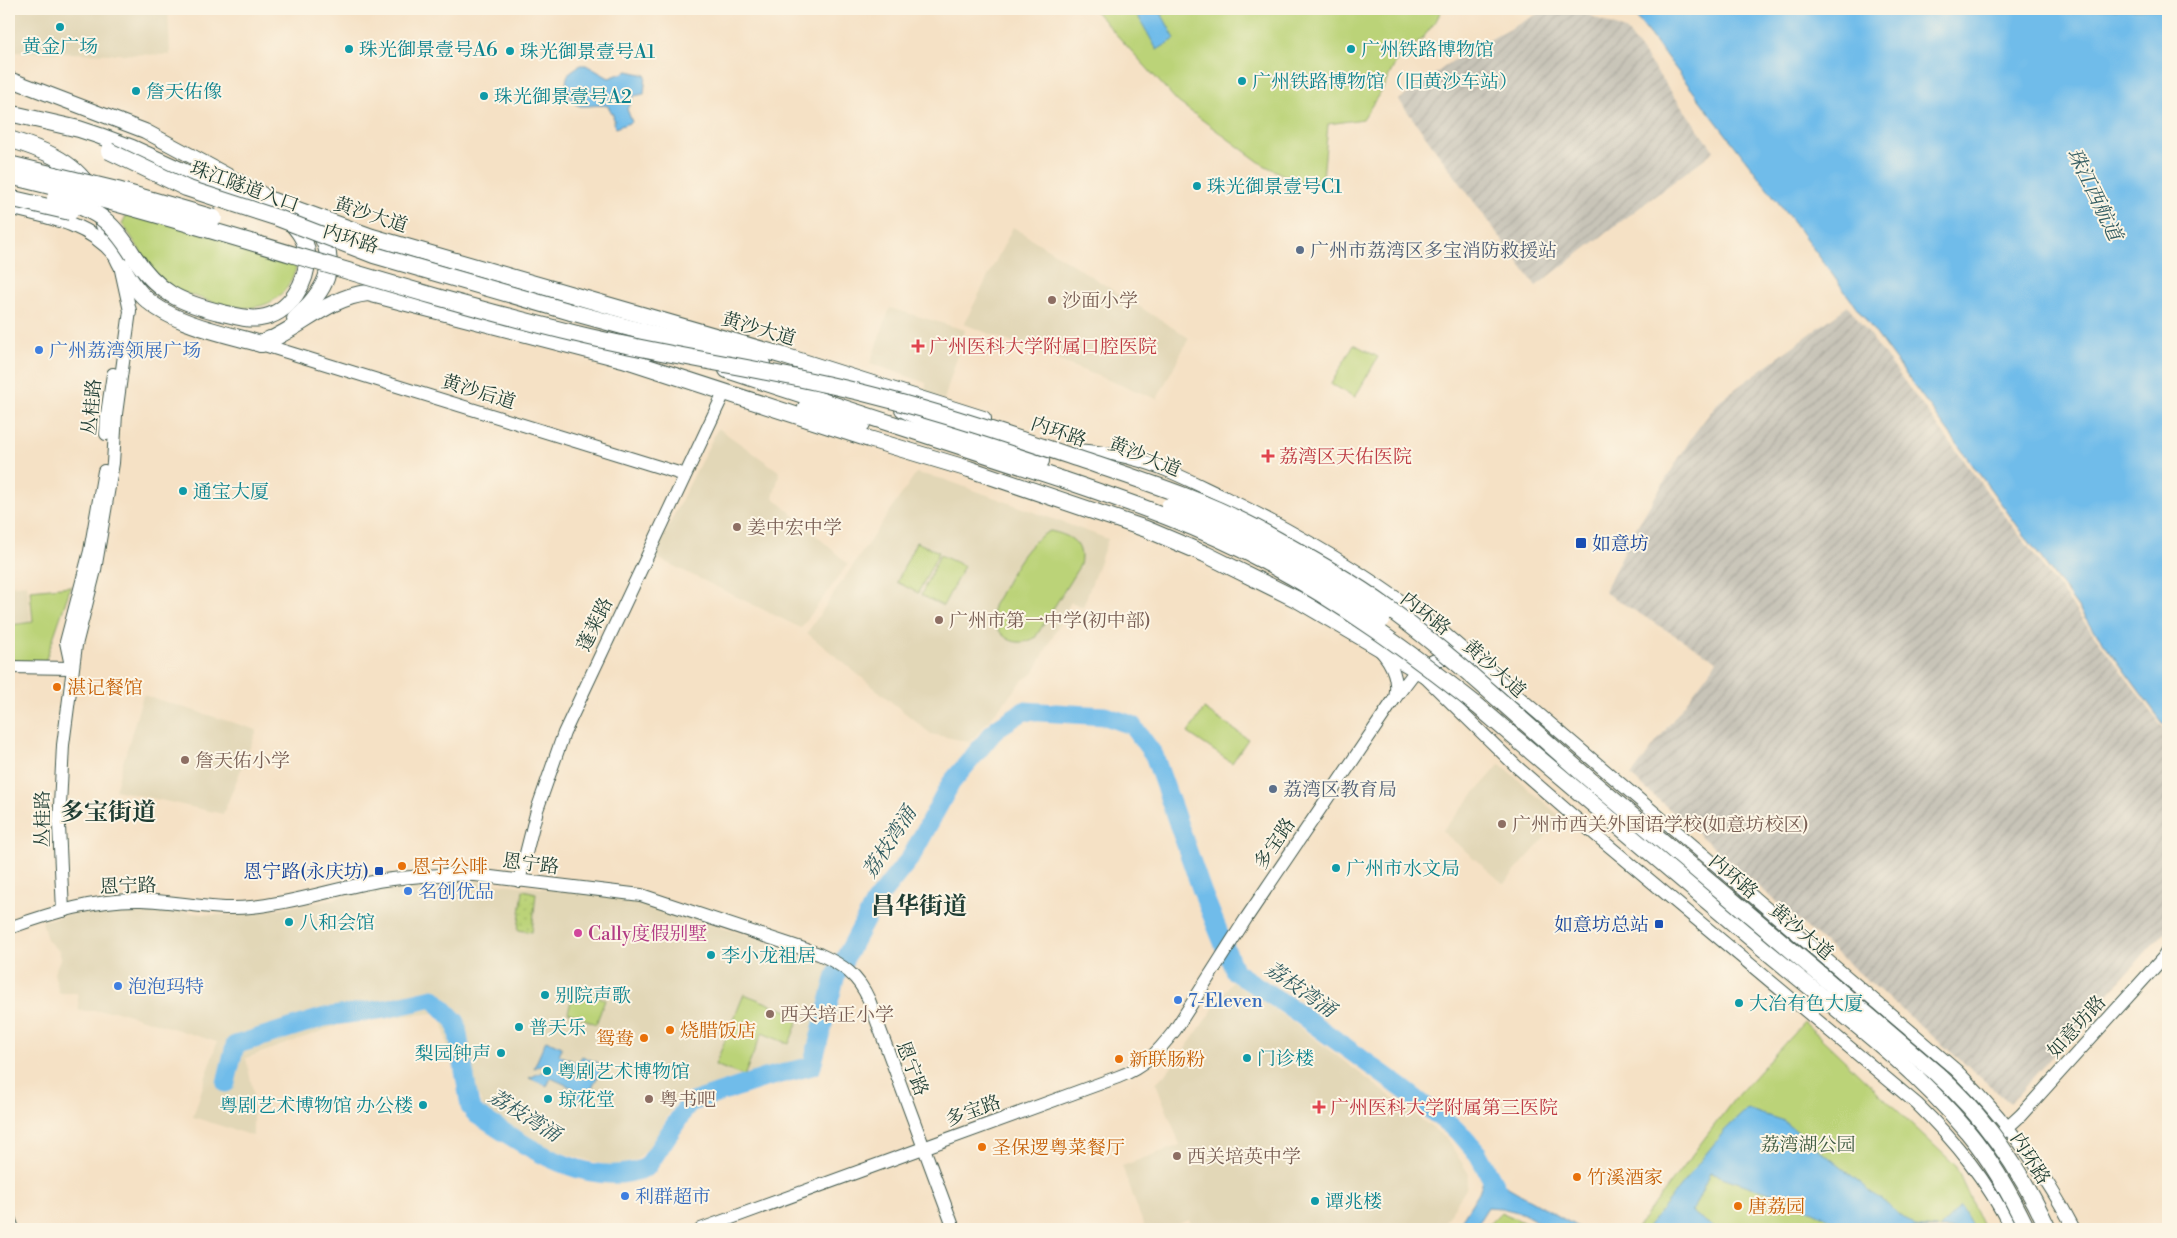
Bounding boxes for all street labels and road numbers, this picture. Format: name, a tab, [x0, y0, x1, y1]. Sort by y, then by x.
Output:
street label: 珠江隧道入口	[187, 156, 302, 218]
street label: 黄沙大道	[331, 192, 411, 238]
street label: 内环路	[320, 219, 381, 259]
street label: 黄沙大道	[719, 307, 799, 351]
street label: 黄沙后道	[439, 369, 519, 415]
street label: 丛桂路	[78, 378, 106, 437]
street label: 内环路	[1028, 411, 1090, 453]
street label: 黄沙大道	[1105, 432, 1184, 482]
street label: 内环路	[1396, 587, 1455, 641]
street label: 蓬莱路	[572, 594, 618, 655]
street label: 黄沙大道	[1458, 634, 1531, 703]
street label: 丛桂路	[31, 790, 55, 848]
street label: 多宝路	[1249, 813, 1301, 874]
street label: 恩宁路	[501, 849, 561, 879]
street label: 内环路	[1704, 849, 1763, 904]
street label: 恩宁路	[99, 873, 157, 899]
street label: 黄沙大道	[1765, 898, 1838, 965]
street label: 如意坊路	[2042, 990, 2111, 1063]
street label: 恩宁路	[891, 1037, 933, 1099]
street label: 多宝路	[942, 1090, 1004, 1132]
street label: 内环路	[2005, 1128, 2055, 1189]

